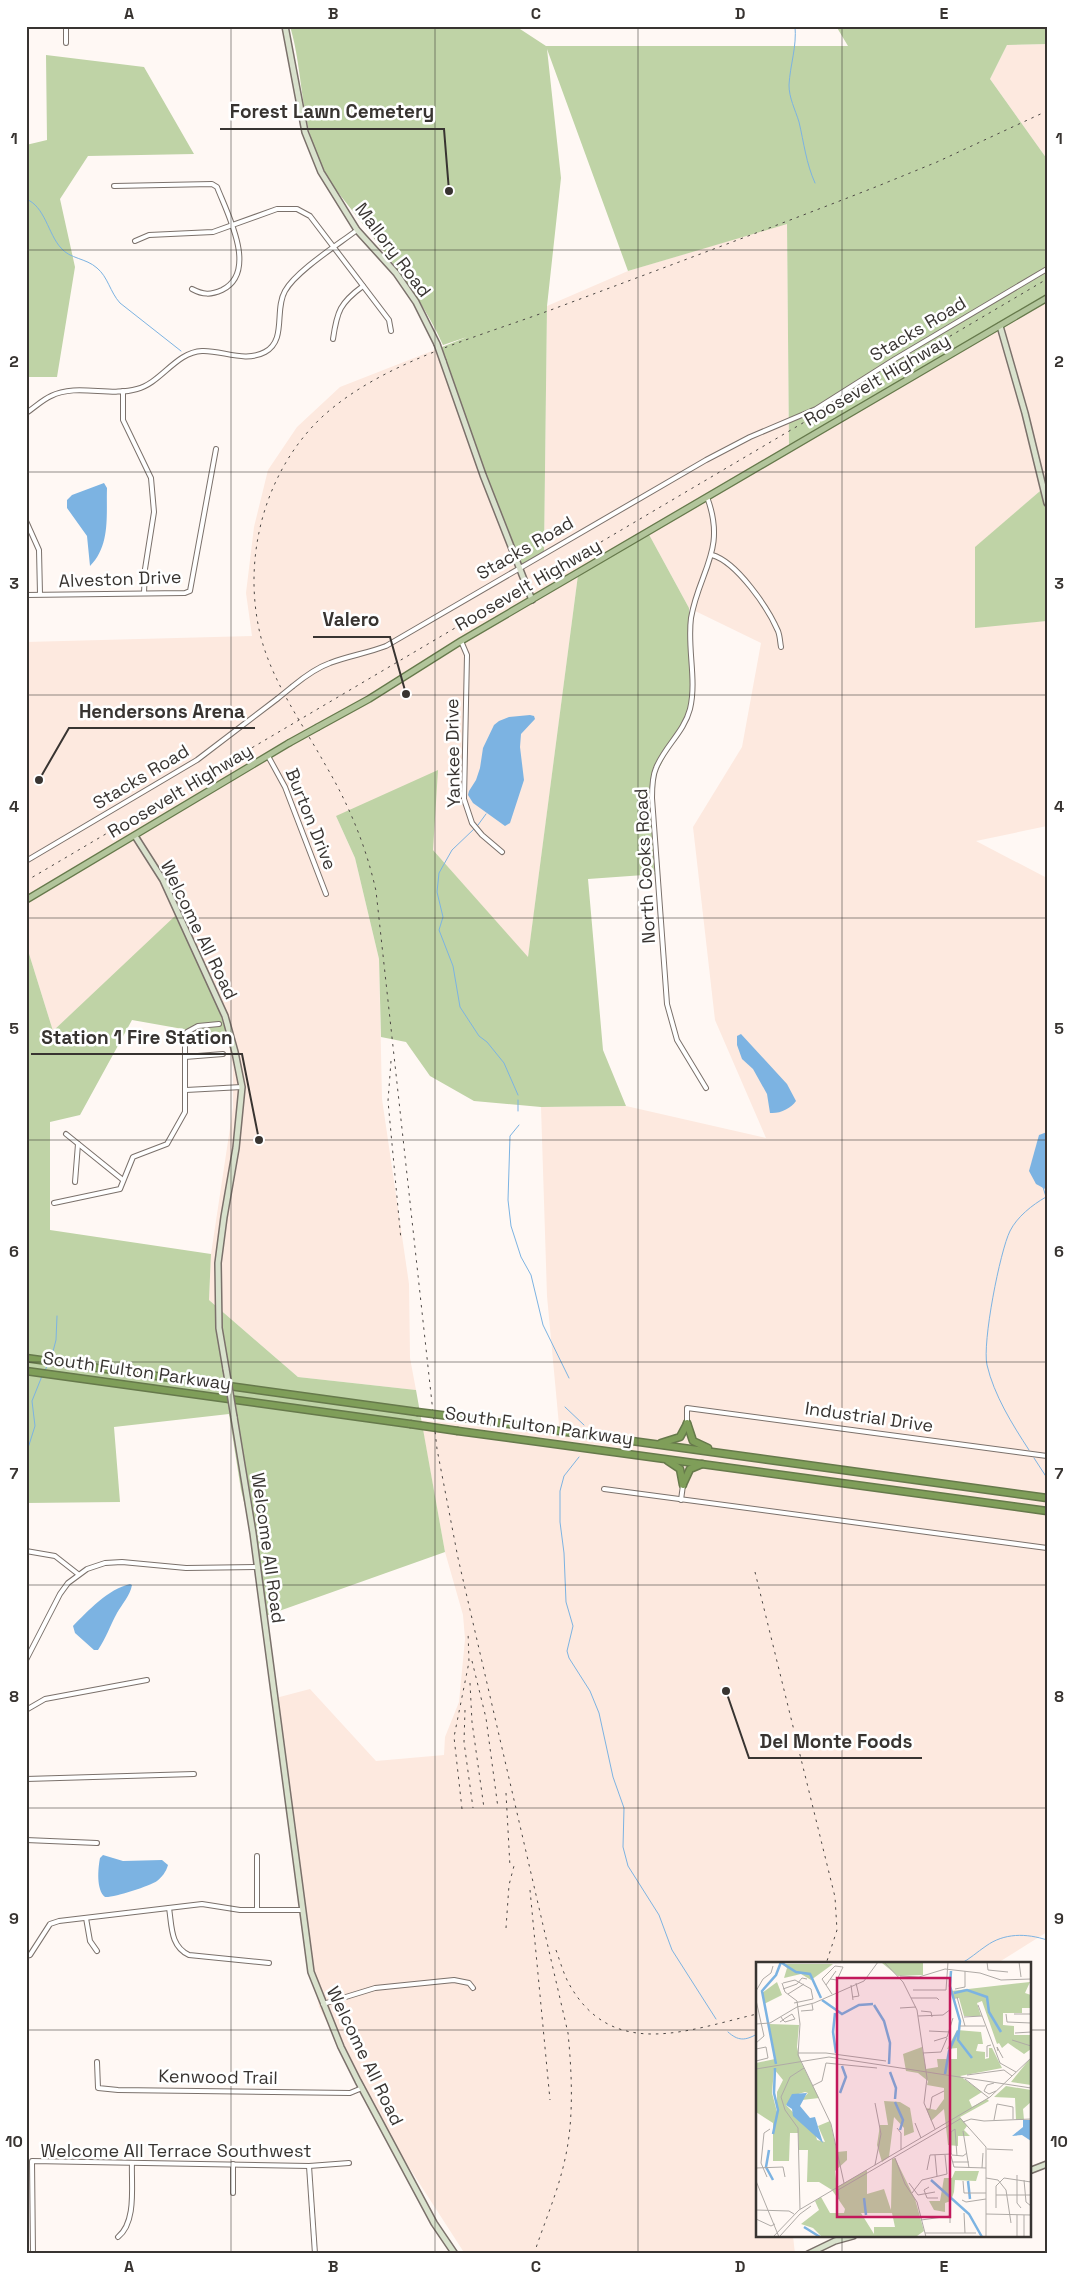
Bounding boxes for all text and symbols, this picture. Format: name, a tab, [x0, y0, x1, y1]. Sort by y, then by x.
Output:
text: A	[124, 3, 134, 24]
text: B	[328, 3, 338, 24]
text: C	[531, 3, 541, 24]
text: D	[735, 3, 745, 24]
text: E	[940, 3, 949, 24]
callout: Forest Lawn Cemetery	[220, 95, 444, 129]
text: Forest Lawn Cemetery	[230, 99, 434, 124]
text: 1	[10, 128, 18, 149]
text: 1	[1055, 128, 1063, 149]
street label: Mallory Road	[350, 198, 436, 302]
street label: Stacks Road	[866, 291, 970, 366]
street label: Roosevelt Highway	[800, 328, 954, 431]
text: 2	[9, 351, 19, 372]
text: 2	[1054, 351, 1064, 372]
street label: Stacks Road	[472, 511, 577, 584]
street label: Roosevelt Highway	[451, 533, 605, 636]
street label: Alveston Drive	[58, 565, 182, 592]
text: 3	[9, 573, 19, 594]
text: 3	[1054, 573, 1064, 594]
callout: Valero	[313, 603, 390, 637]
text: Valero	[323, 607, 379, 632]
callout: Hendersons Arena	[69, 694, 255, 728]
street label: Yankee Drive	[440, 698, 465, 808]
text: Hendersons Arena	[79, 699, 245, 724]
street label: Roosevelt Highway	[103, 738, 256, 843]
street label: Stacks Road	[89, 739, 193, 814]
street label: Burton Drive	[281, 765, 342, 873]
street label: North Cooks Road	[629, 788, 660, 944]
text: 4	[9, 796, 19, 817]
text: 4	[1054, 796, 1064, 817]
street label: Welcome All Road	[156, 856, 243, 1003]
text: 5	[9, 1018, 19, 1039]
text: 5	[1054, 1018, 1064, 1039]
callout: Station 1 Fire Station	[31, 1020, 242, 1054]
text: Station 1 Fire Station	[41, 1025, 233, 1050]
text: 6	[9, 1241, 19, 1262]
text: 6	[1054, 1241, 1064, 1262]
street label: South Fulton Parkway	[41, 1346, 233, 1395]
street label: Industrial Drive	[803, 1396, 935, 1437]
street label: South Fulton Parkway	[443, 1401, 635, 1450]
text: 7	[10, 1463, 19, 1484]
text: 7	[1055, 1463, 1064, 1484]
street label: Welcome All Road	[247, 1471, 290, 1625]
text: 8	[9, 1686, 19, 1707]
text: 8	[1054, 1686, 1064, 1707]
callout: Del Monte Foods	[749, 1724, 922, 1758]
text: Del Monte Foods	[760, 1729, 912, 1754]
text: 9	[9, 1908, 19, 1929]
text: 9	[1054, 1908, 1064, 1929]
inset map	[756, 1962, 1030, 2238]
street label: Welcome All Road	[322, 1982, 409, 2129]
street label: Kenwood Trail	[158, 2064, 278, 2089]
text: 10	[5, 2131, 23, 2152]
text: 10	[1050, 2131, 1068, 2152]
street label: Welcome All Terrace Southwest	[41, 2139, 312, 2162]
text: A	[124, 2256, 134, 2277]
text: B	[328, 2256, 338, 2277]
text: C	[531, 2256, 541, 2277]
text: D	[735, 2256, 745, 2277]
text: E	[940, 2256, 949, 2277]

